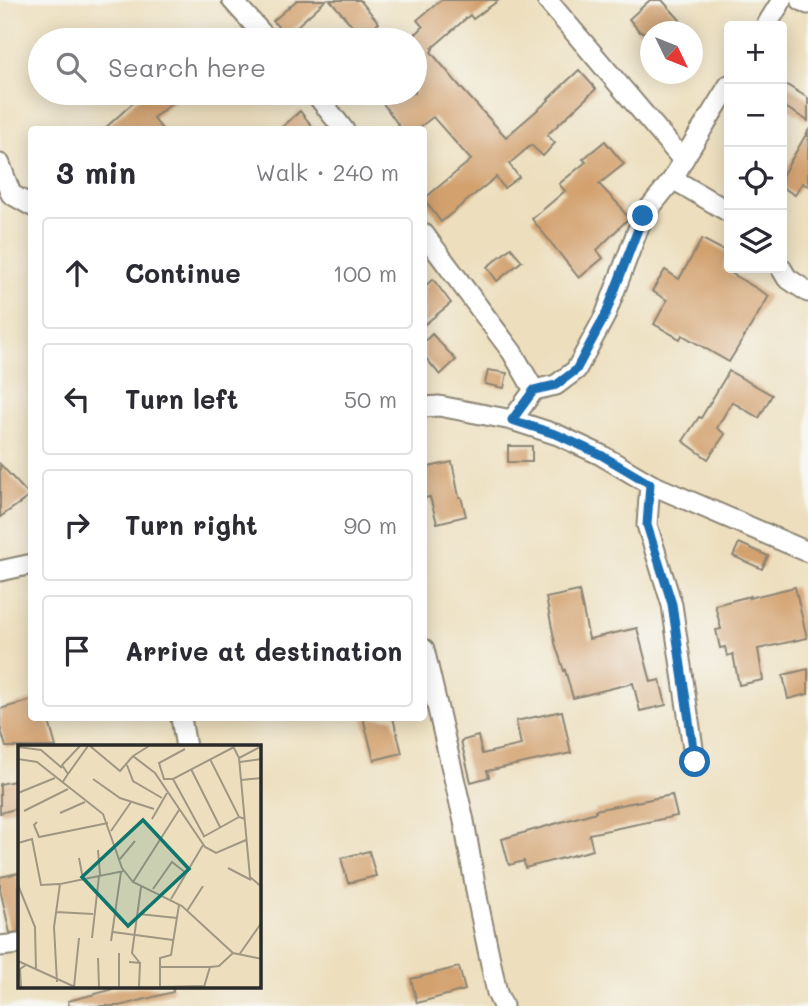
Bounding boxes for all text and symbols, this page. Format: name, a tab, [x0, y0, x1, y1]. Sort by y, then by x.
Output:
north arrow	[640, 21, 703, 84]
map controls	[724, 21, 787, 273]
button: +	[724, 21, 787, 84]
search box	[28, 28, 427, 105]
icon: search	[52, 48, 90, 86]
text: Search here	[108, 50, 266, 84]
button: −	[724, 84, 787, 147]
button: locate	[724, 147, 787, 210]
text: 3 min	[56, 152, 136, 192]
text: Walk · 240 m	[256, 157, 399, 187]
route end	[627, 200, 658, 231]
button: layers	[724, 210, 787, 273]
icon: ahead	[58, 254, 96, 292]
text: Continue	[125, 256, 241, 290]
text: 100 m	[333, 258, 397, 288]
icon: left	[58, 380, 96, 418]
text: Turn left	[125, 382, 238, 416]
text: 50 m	[344, 384, 397, 414]
icon: right	[58, 506, 96, 544]
text: Turn right	[125, 508, 258, 542]
text: 90 m	[344, 510, 397, 540]
icon: arrive	[58, 632, 96, 670]
text: Arrive at destination	[125, 634, 402, 668]
inset map	[18, 745, 261, 988]
route start	[679, 746, 710, 777]

